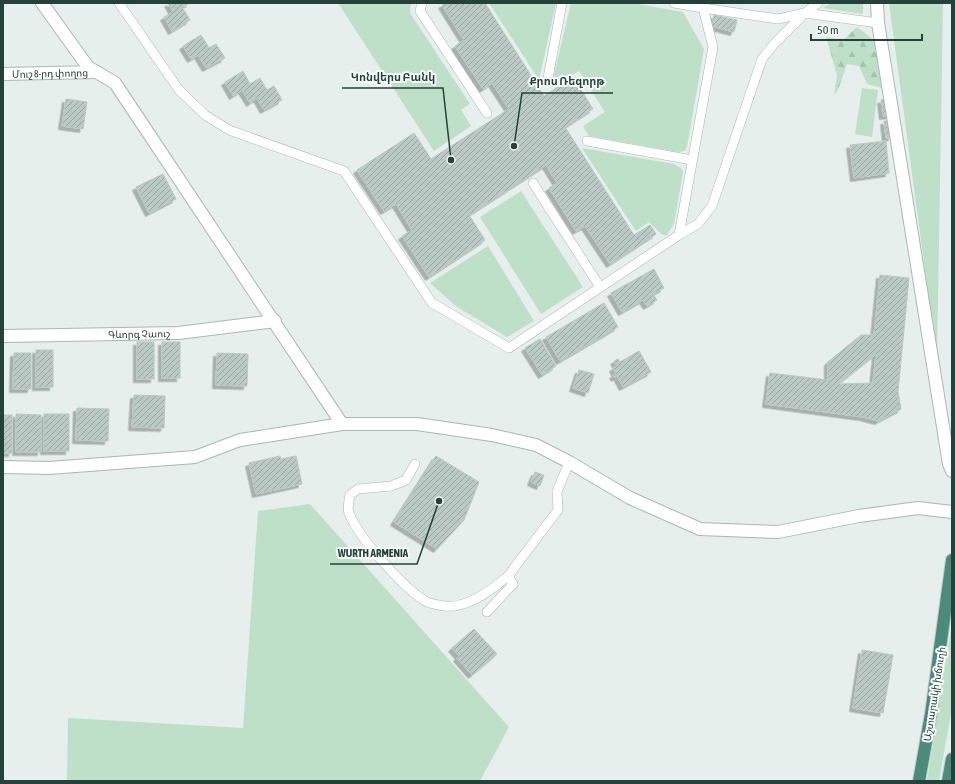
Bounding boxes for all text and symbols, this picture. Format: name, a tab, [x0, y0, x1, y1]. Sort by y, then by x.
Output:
scale bar	[811, 16, 922, 42]
text: 50 m	[817, 23, 839, 37]
callout: Կոնվերս Բանկ	[342, 65, 443, 88]
street label: Մուշ 8-րդ փողոց	[12, 67, 88, 80]
callout: Քրոս Ռեզորթ	[522, 70, 613, 93]
text: Կոնվերս Բանկ	[351, 71, 435, 84]
text: Քրոս Ռեզորթ	[529, 75, 605, 88]
street label: Գևորգ Չաուշ	[108, 328, 170, 340]
callout: WURTH ARMENIA	[330, 541, 417, 564]
text: WURTH ARMENIA	[337, 547, 409, 559]
street label: Աշտարակի խճուղի	[922, 646, 947, 742]

